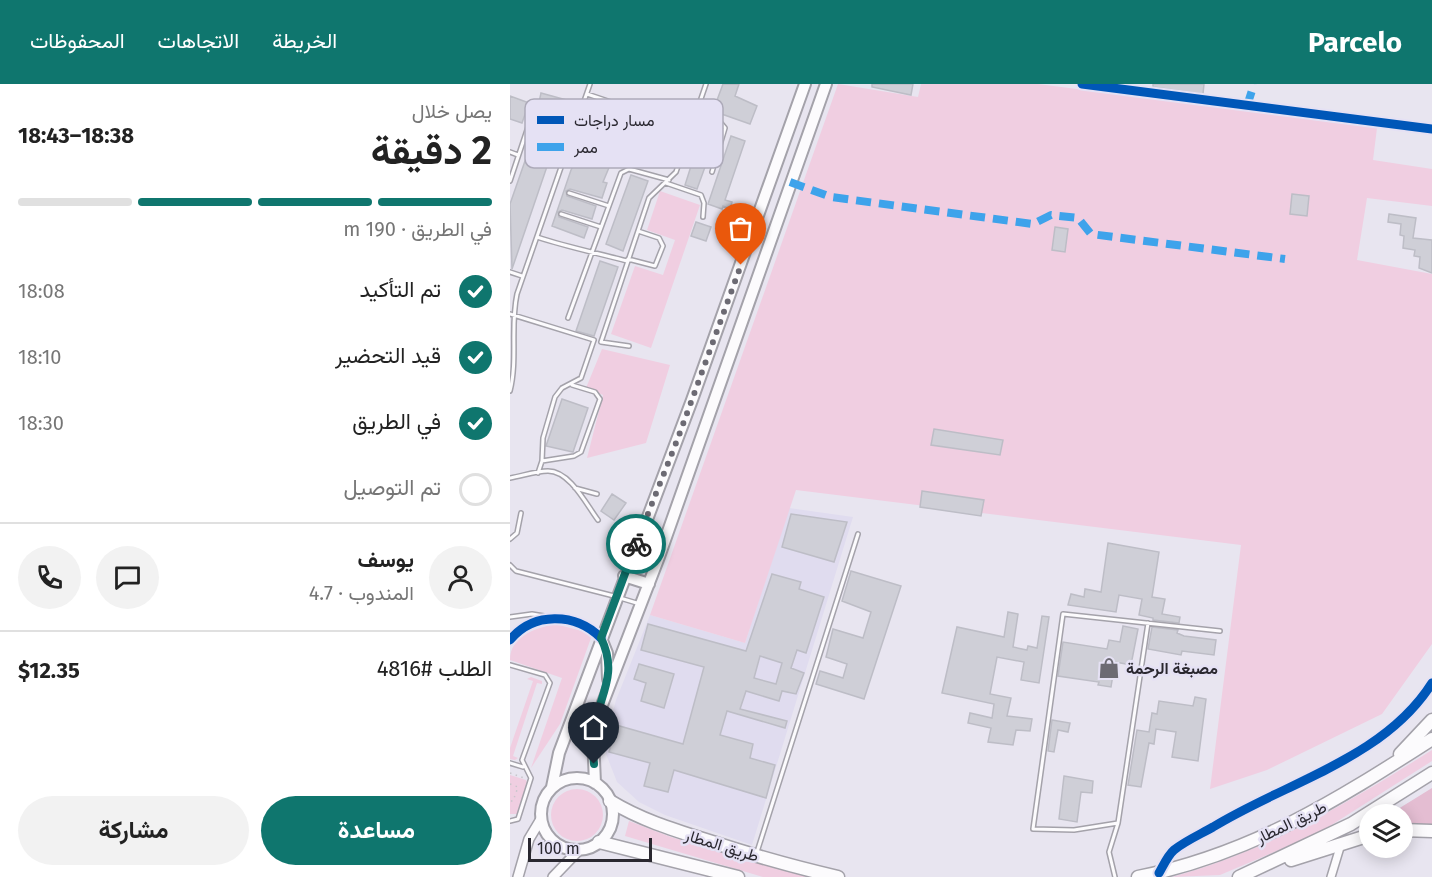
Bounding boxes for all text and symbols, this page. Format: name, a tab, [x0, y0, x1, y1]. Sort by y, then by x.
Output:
text: Parcelo	[1308, 26, 1402, 59]
text: المحفوظات	[30, 28, 125, 54]
text: الاتجاهات	[158, 28, 239, 54]
text: الخريطة	[272, 28, 337, 54]
text: يصل خلال	[412, 99, 492, 123]
legend	[525, 99, 723, 168]
text: مسار دراجات	[574, 111, 655, 131]
text: 18:38–18:43	[18, 122, 134, 149]
text: 2 دقيقة	[371, 128, 492, 174]
text: ممر	[573, 138, 598, 158]
pin	[715, 203, 766, 265]
icon: bag	[724, 212, 757, 245]
text: في الطريق · 190 m	[343, 217, 492, 241]
icon: check	[459, 275, 492, 308]
text: تم التأكيد	[359, 276, 441, 303]
text: 18:08	[18, 279, 65, 303]
icon: check	[459, 341, 492, 374]
text: قيد التحضير	[335, 342, 441, 369]
text: 18:10	[18, 345, 62, 369]
icon: check	[459, 407, 492, 440]
text: في الطريق	[352, 408, 441, 435]
text: 18:30	[18, 411, 64, 435]
text: تم التوصيل	[343, 474, 441, 501]
courier	[606, 514, 666, 574]
icon: bike	[620, 528, 653, 561]
button: phone	[18, 546, 81, 609]
button: chat	[96, 546, 159, 609]
text: يوسف	[358, 546, 414, 573]
button: person	[429, 546, 492, 609]
text: المندوب · 4.7	[309, 581, 414, 605]
text: الطلب #4816	[377, 655, 492, 682]
shop icon: مصبغة الرحمة	[1097, 656, 1121, 680]
text: $12.35	[18, 657, 80, 684]
place label: مصبغة الرحمة	[1126, 659, 1218, 679]
pin	[568, 702, 619, 764]
icon: home	[577, 711, 610, 744]
button: مشاركة	[18, 796, 249, 865]
button: مساعدة	[261, 796, 492, 865]
street label: طريق المطار	[1252, 797, 1330, 849]
map controls	[1359, 804, 1413, 858]
button: layers	[1359, 804, 1413, 858]
street label: طريق المطار	[681, 825, 761, 867]
scale bar	[528, 835, 652, 862]
text: 100 m	[537, 839, 580, 858]

